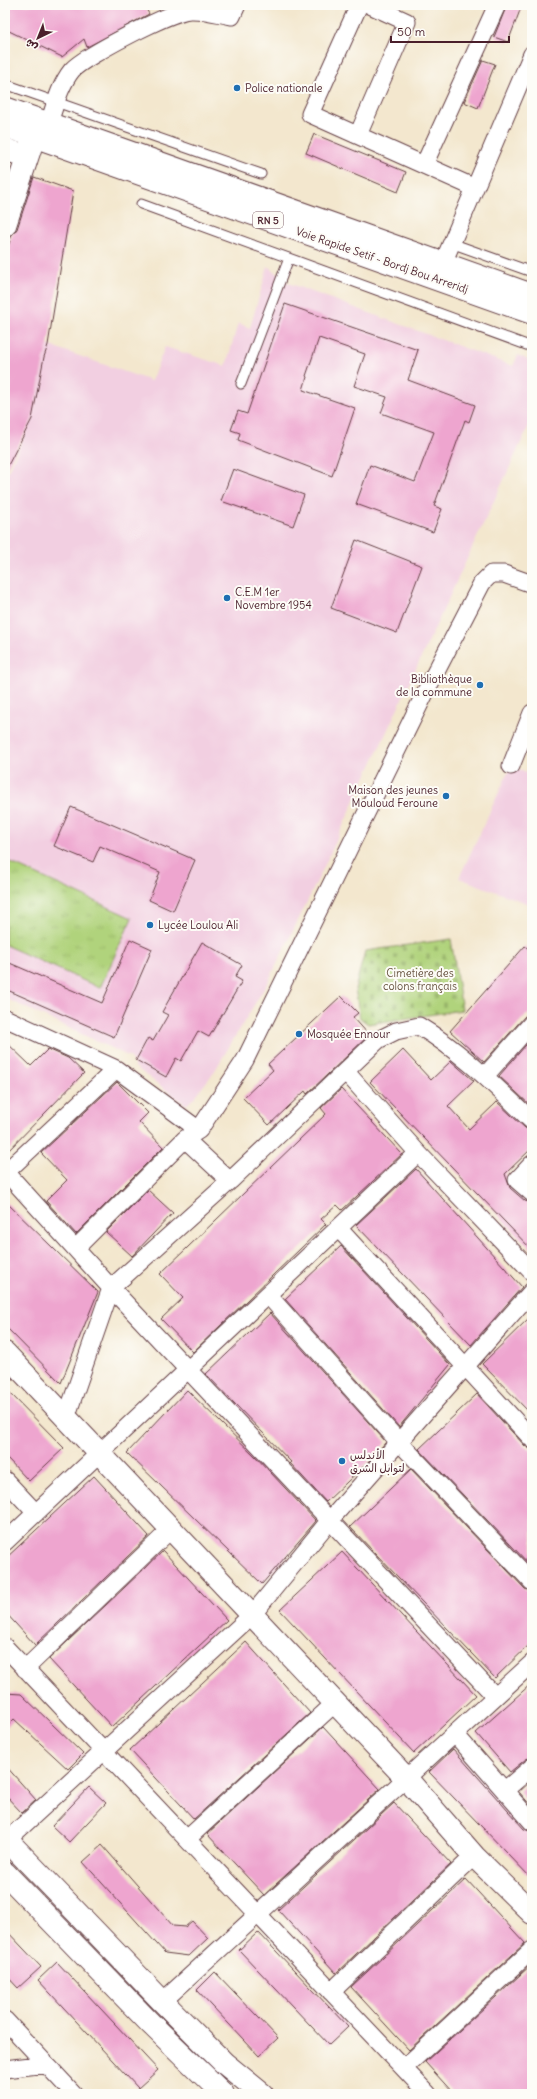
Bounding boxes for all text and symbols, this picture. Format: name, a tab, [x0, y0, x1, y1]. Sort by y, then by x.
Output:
north arrow	[18, 18, 58, 58]
scale bar	[391, 18, 509, 44]
text: 50 m	[397, 24, 426, 39]
text: ش	[22, 36, 40, 55]
place label: Police nationale	[245, 81, 323, 95]
marker: Police nationale	[232, 83, 242, 93]
road number: RN 5	[253, 212, 283, 228]
street label: Voie Rapide Setif - Bordj Bou Arreridj	[294, 224, 470, 296]
place label: C.E.M 1er Novembre 1954	[235, 585, 312, 612]
marker: C.E.M 1er Novembre 1954	[222, 593, 232, 603]
place label: Bibliothèque de la commune	[396, 672, 472, 699]
marker: Bibliothèque de la commune	[475, 680, 485, 690]
place label: Maison des jeunes Mouloud Feroune	[348, 783, 438, 810]
marker: Maison des jeunes Mouloud Feroune	[441, 791, 451, 801]
place label: Lycée Loulou Ali	[158, 918, 238, 932]
marker: Lycée Loulou Ali	[145, 920, 155, 930]
park label: Cimetière des colons français	[383, 966, 457, 993]
place label: Mosquée Ennour	[307, 1027, 391, 1041]
marker: Mosquée Ennour	[294, 1029, 304, 1039]
place label: الأندلس لتوابل الشرق	[350, 1448, 405, 1476]
marker: الأندلس لتوابل الشرق	[337, 1456, 347, 1466]

